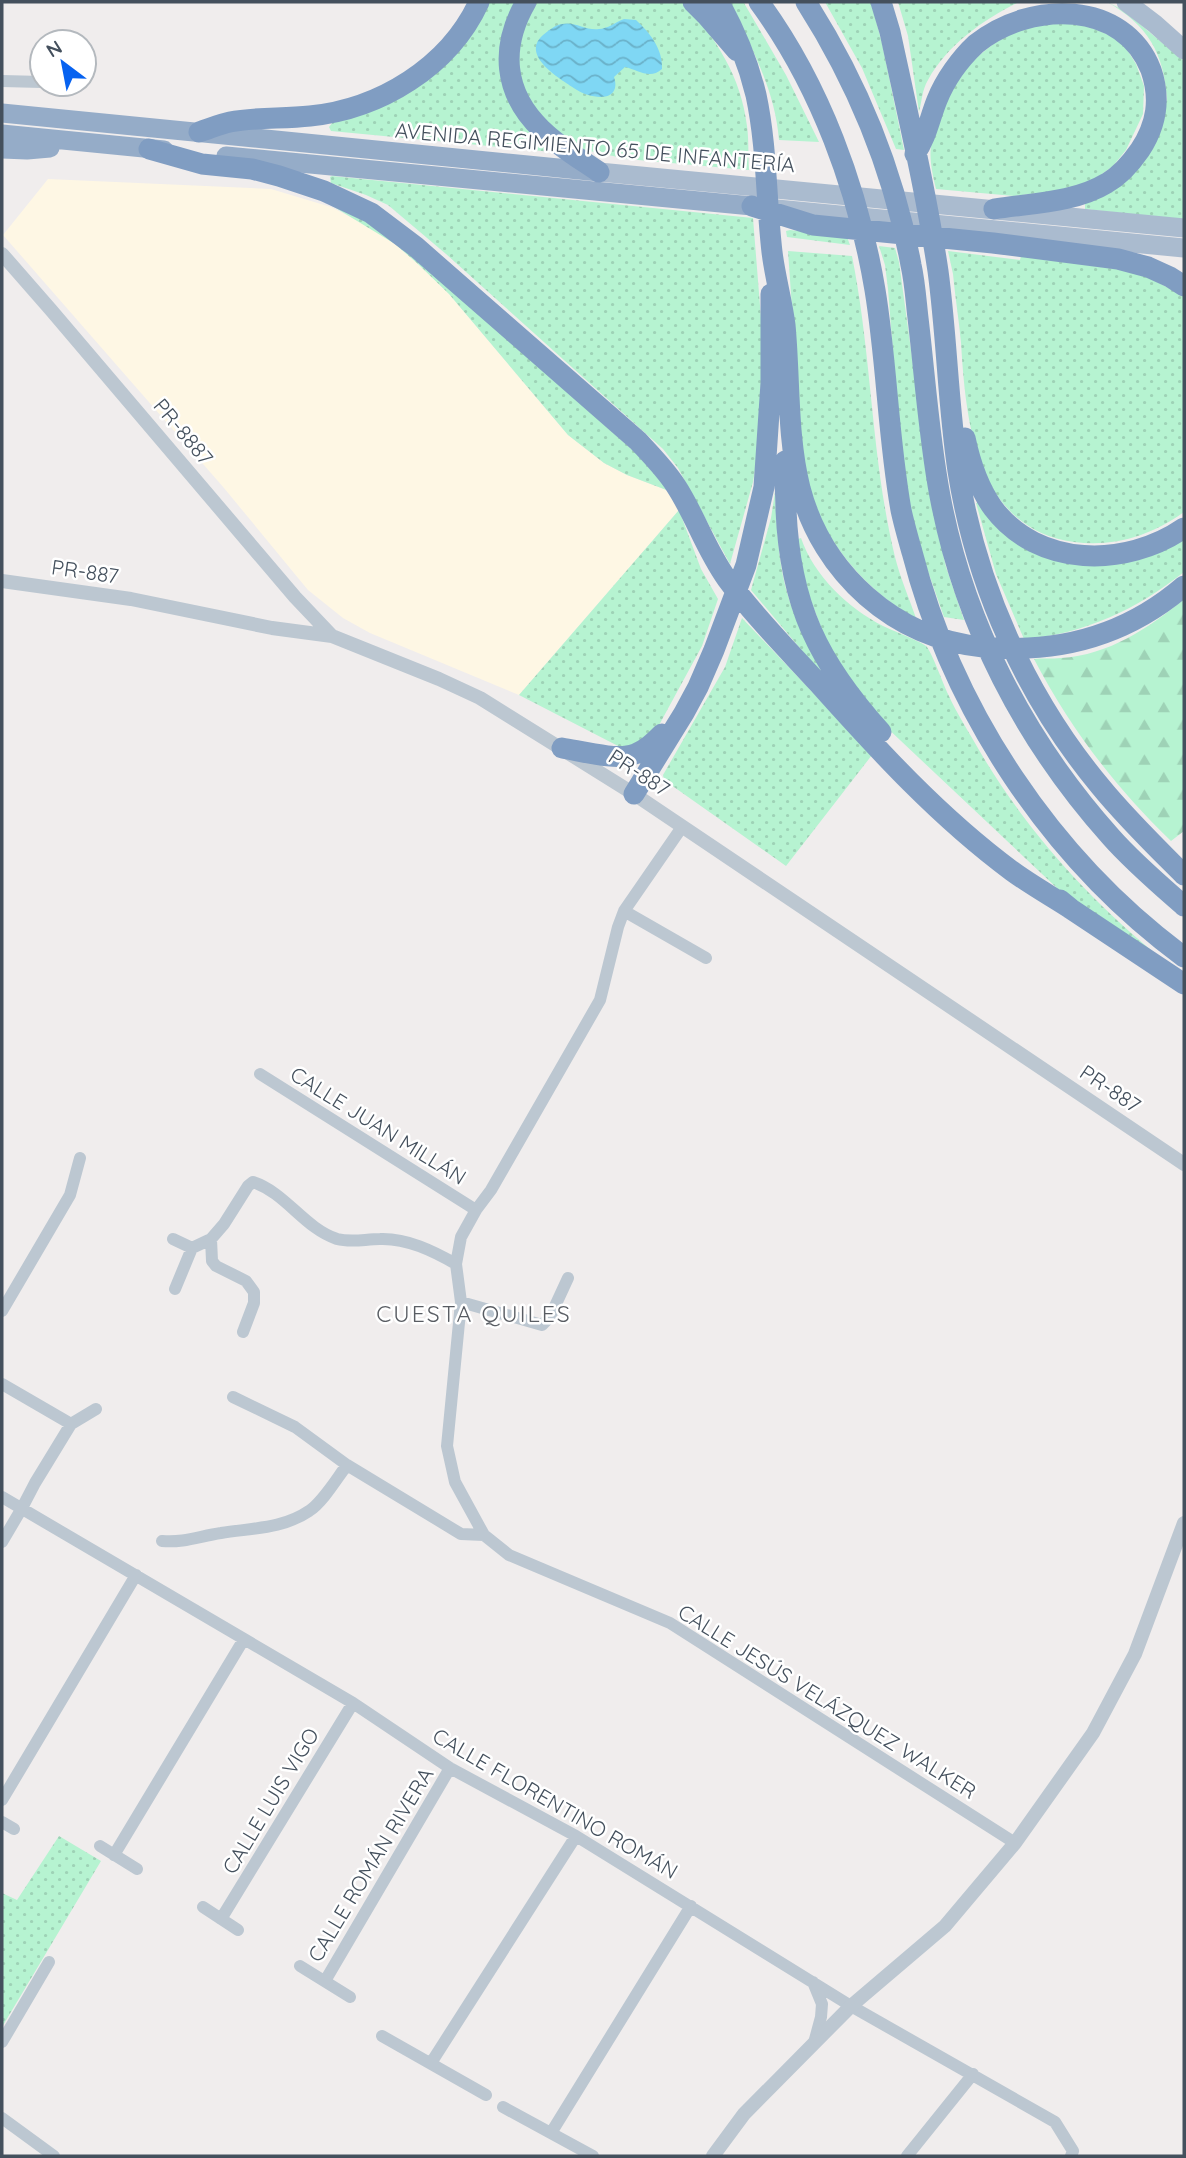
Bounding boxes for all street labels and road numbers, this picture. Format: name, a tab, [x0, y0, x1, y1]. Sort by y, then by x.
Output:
street label: AVENIDA REGIMIENTO 65 DE INFANTERÍA	[394, 117, 796, 177]
street label: PR-8887	[148, 393, 219, 470]
street label: PR-887	[50, 553, 121, 589]
street label: PR-887	[604, 743, 675, 802]
street label: PR-887	[1075, 1058, 1146, 1118]
street label: CALLE JUAN MILLÁN	[286, 1060, 471, 1190]
street label: CALLE JESÚS VELÁZQUEZ WALKER	[674, 1598, 981, 1804]
street label: CALLE FLORENTINO ROMÁN	[428, 1722, 683, 1884]
street label: CALLE LUIS VIGO	[216, 1723, 324, 1878]
street label: CALLE ROMÁN RIVERA	[302, 1763, 438, 1966]

